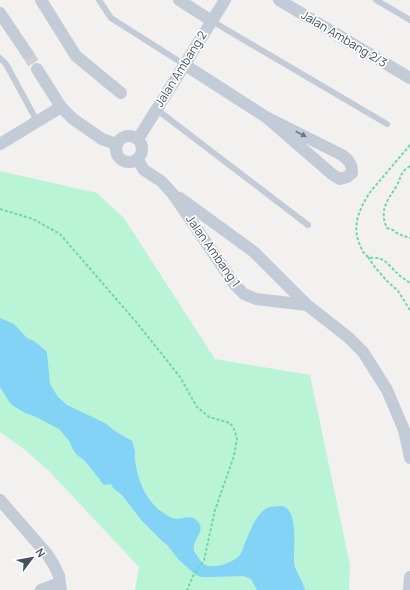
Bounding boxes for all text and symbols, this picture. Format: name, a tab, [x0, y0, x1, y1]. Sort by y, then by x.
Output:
street label: Jalan Ambang 2/3	[298, 6, 390, 71]
street label: Jalan Ambang 2	[151, 28, 211, 110]
one-way arrow	[295, 131, 307, 137]
street label: Jalan Ambang 1	[182, 211, 244, 290]
north arrow	[12, 538, 52, 578]
text: N	[32, 545, 49, 560]

